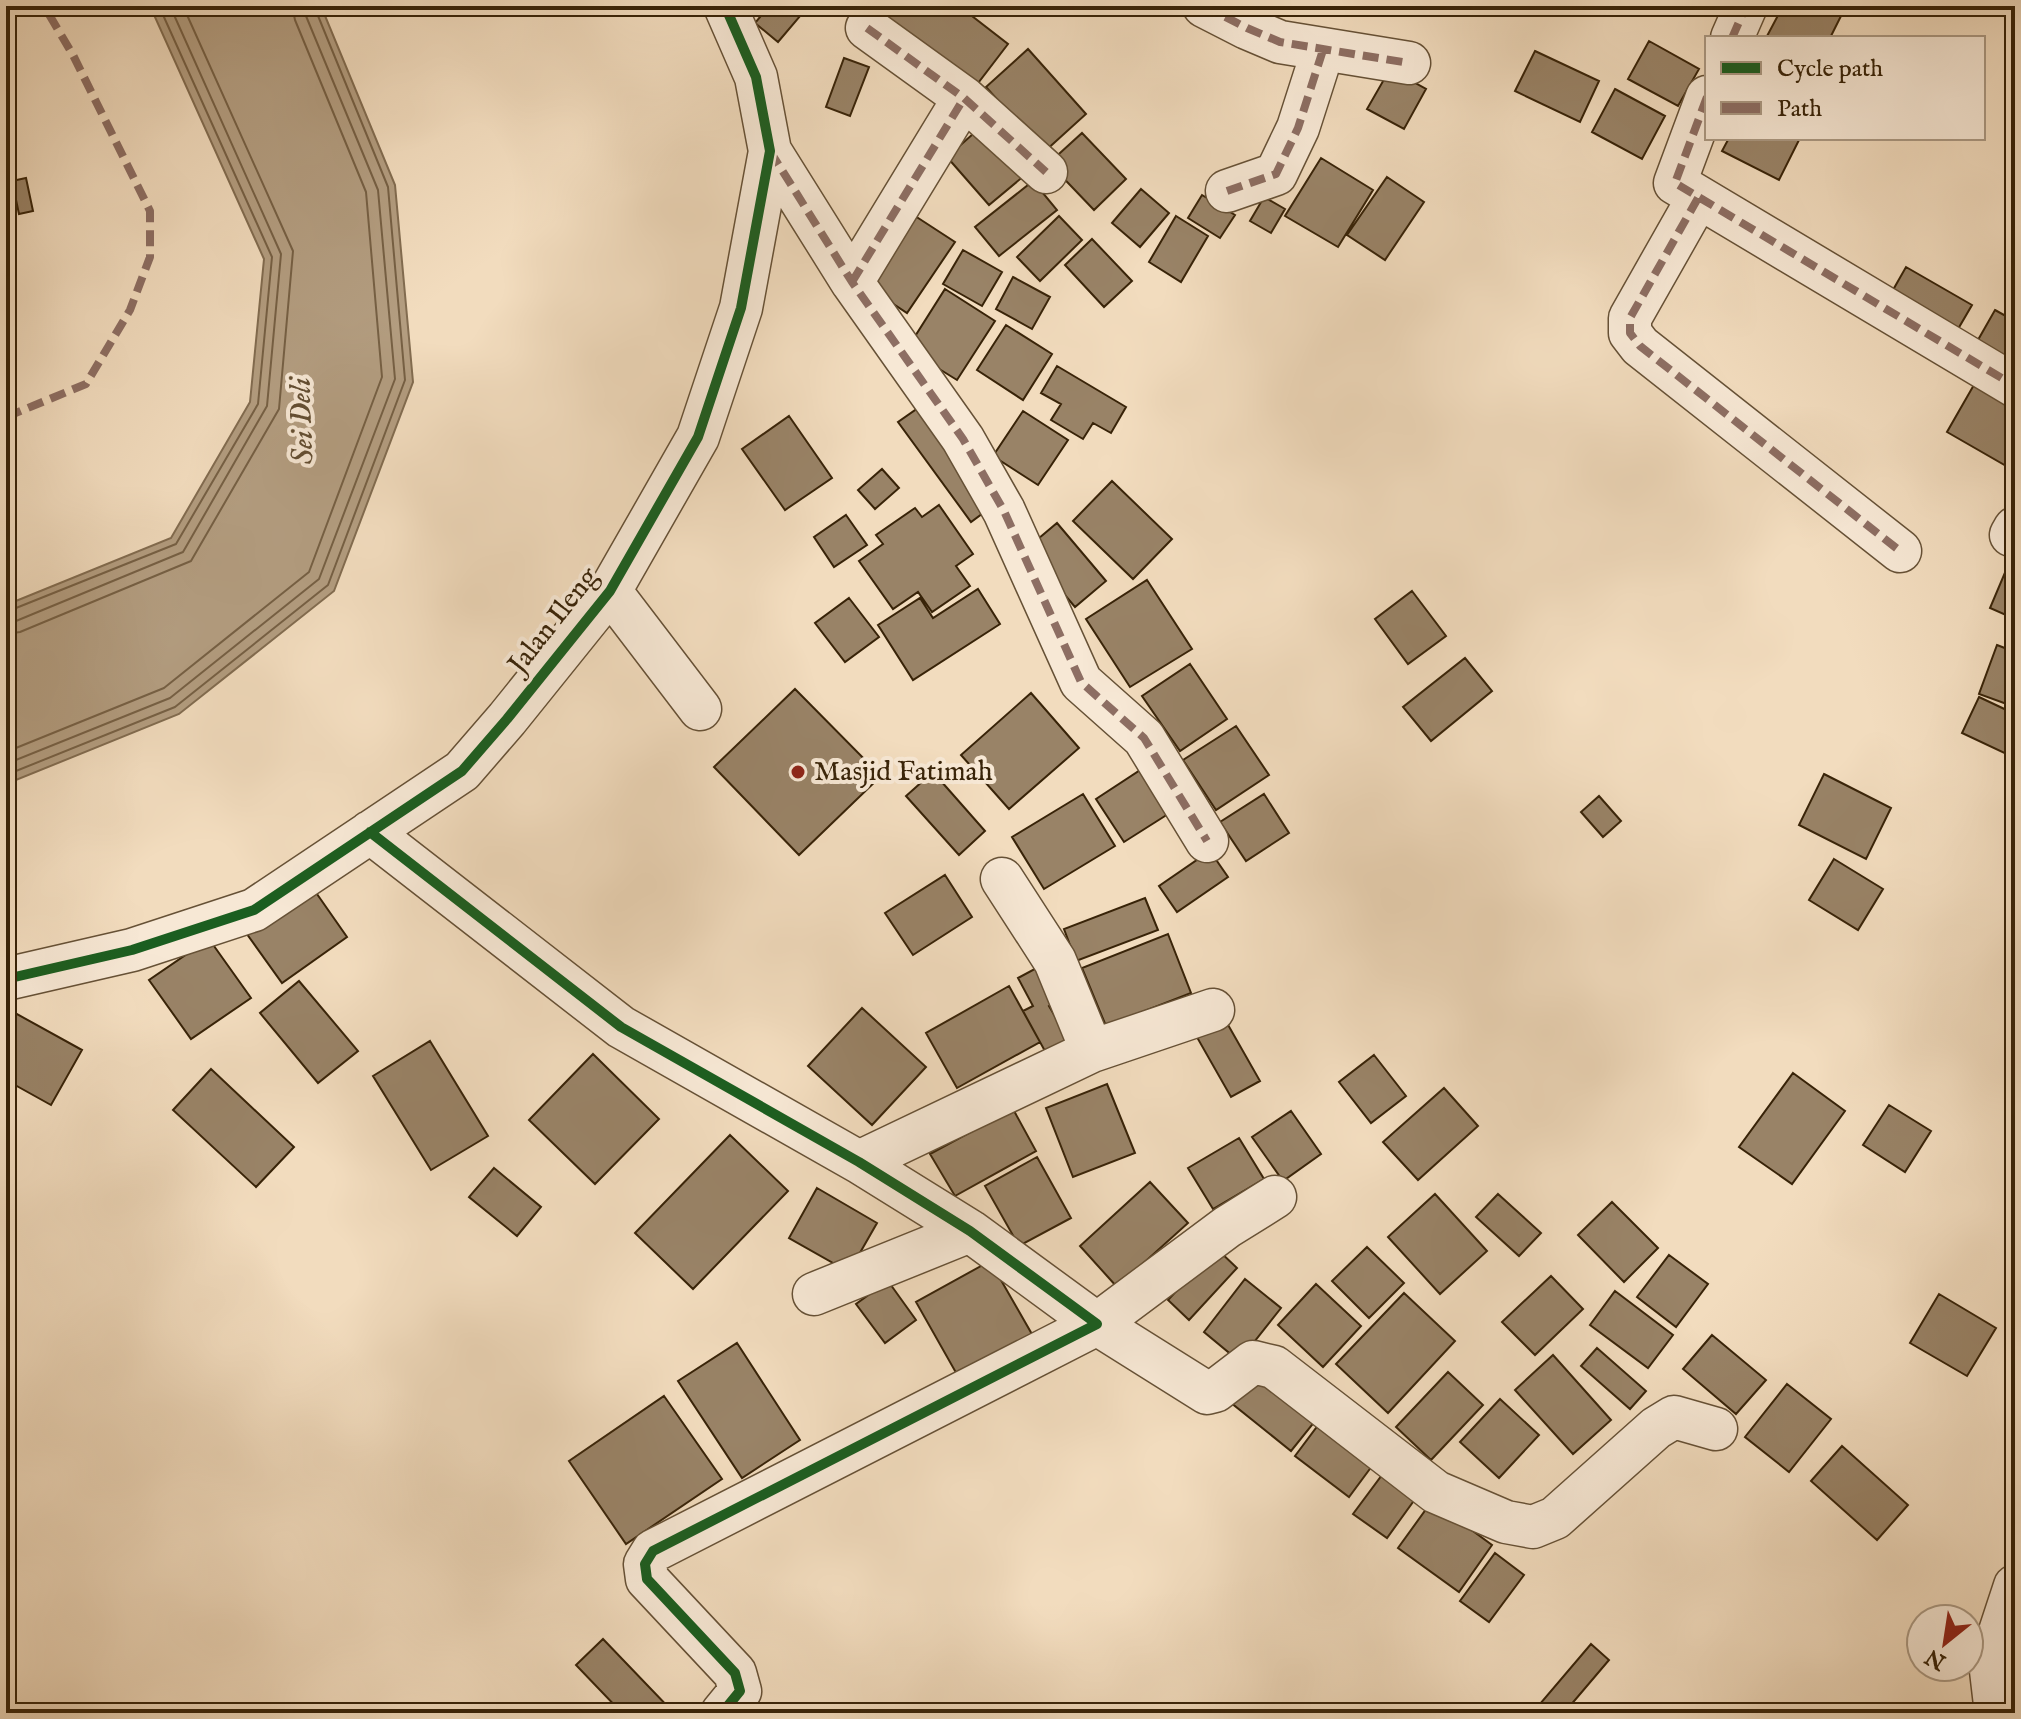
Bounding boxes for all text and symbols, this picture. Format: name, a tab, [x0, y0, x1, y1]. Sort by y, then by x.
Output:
legend	[1705, 36, 1985, 140]
text: Cycle path	[1777, 54, 1883, 85]
text: Path	[1777, 94, 1822, 125]
water label: Sei Deli	[282, 374, 324, 465]
street label: Jalan Ileng	[500, 560, 607, 684]
place label: Masjid Fatimah	[814, 755, 993, 790]
marker: Masjid Fatimah	[789, 763, 807, 781]
north arrow	[1905, 1603, 1985, 1683]
text: N	[1921, 1642, 1952, 1676]

